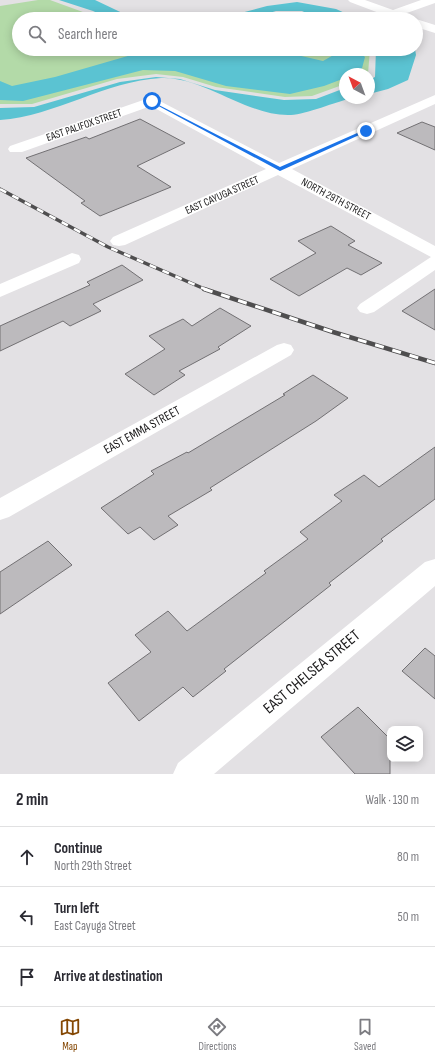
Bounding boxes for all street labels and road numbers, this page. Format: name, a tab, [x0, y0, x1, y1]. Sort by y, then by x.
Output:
street label: EAST PALIFOX STREET	[45, 106, 124, 144]
street label: EAST CAYUGA STREET	[183, 173, 261, 217]
street label: NORTH 29TH STREET	[299, 175, 373, 223]
street label: EAST EMMA STREET	[101, 402, 183, 458]
street label: EAST CHELSEA STREET	[260, 626, 365, 718]

